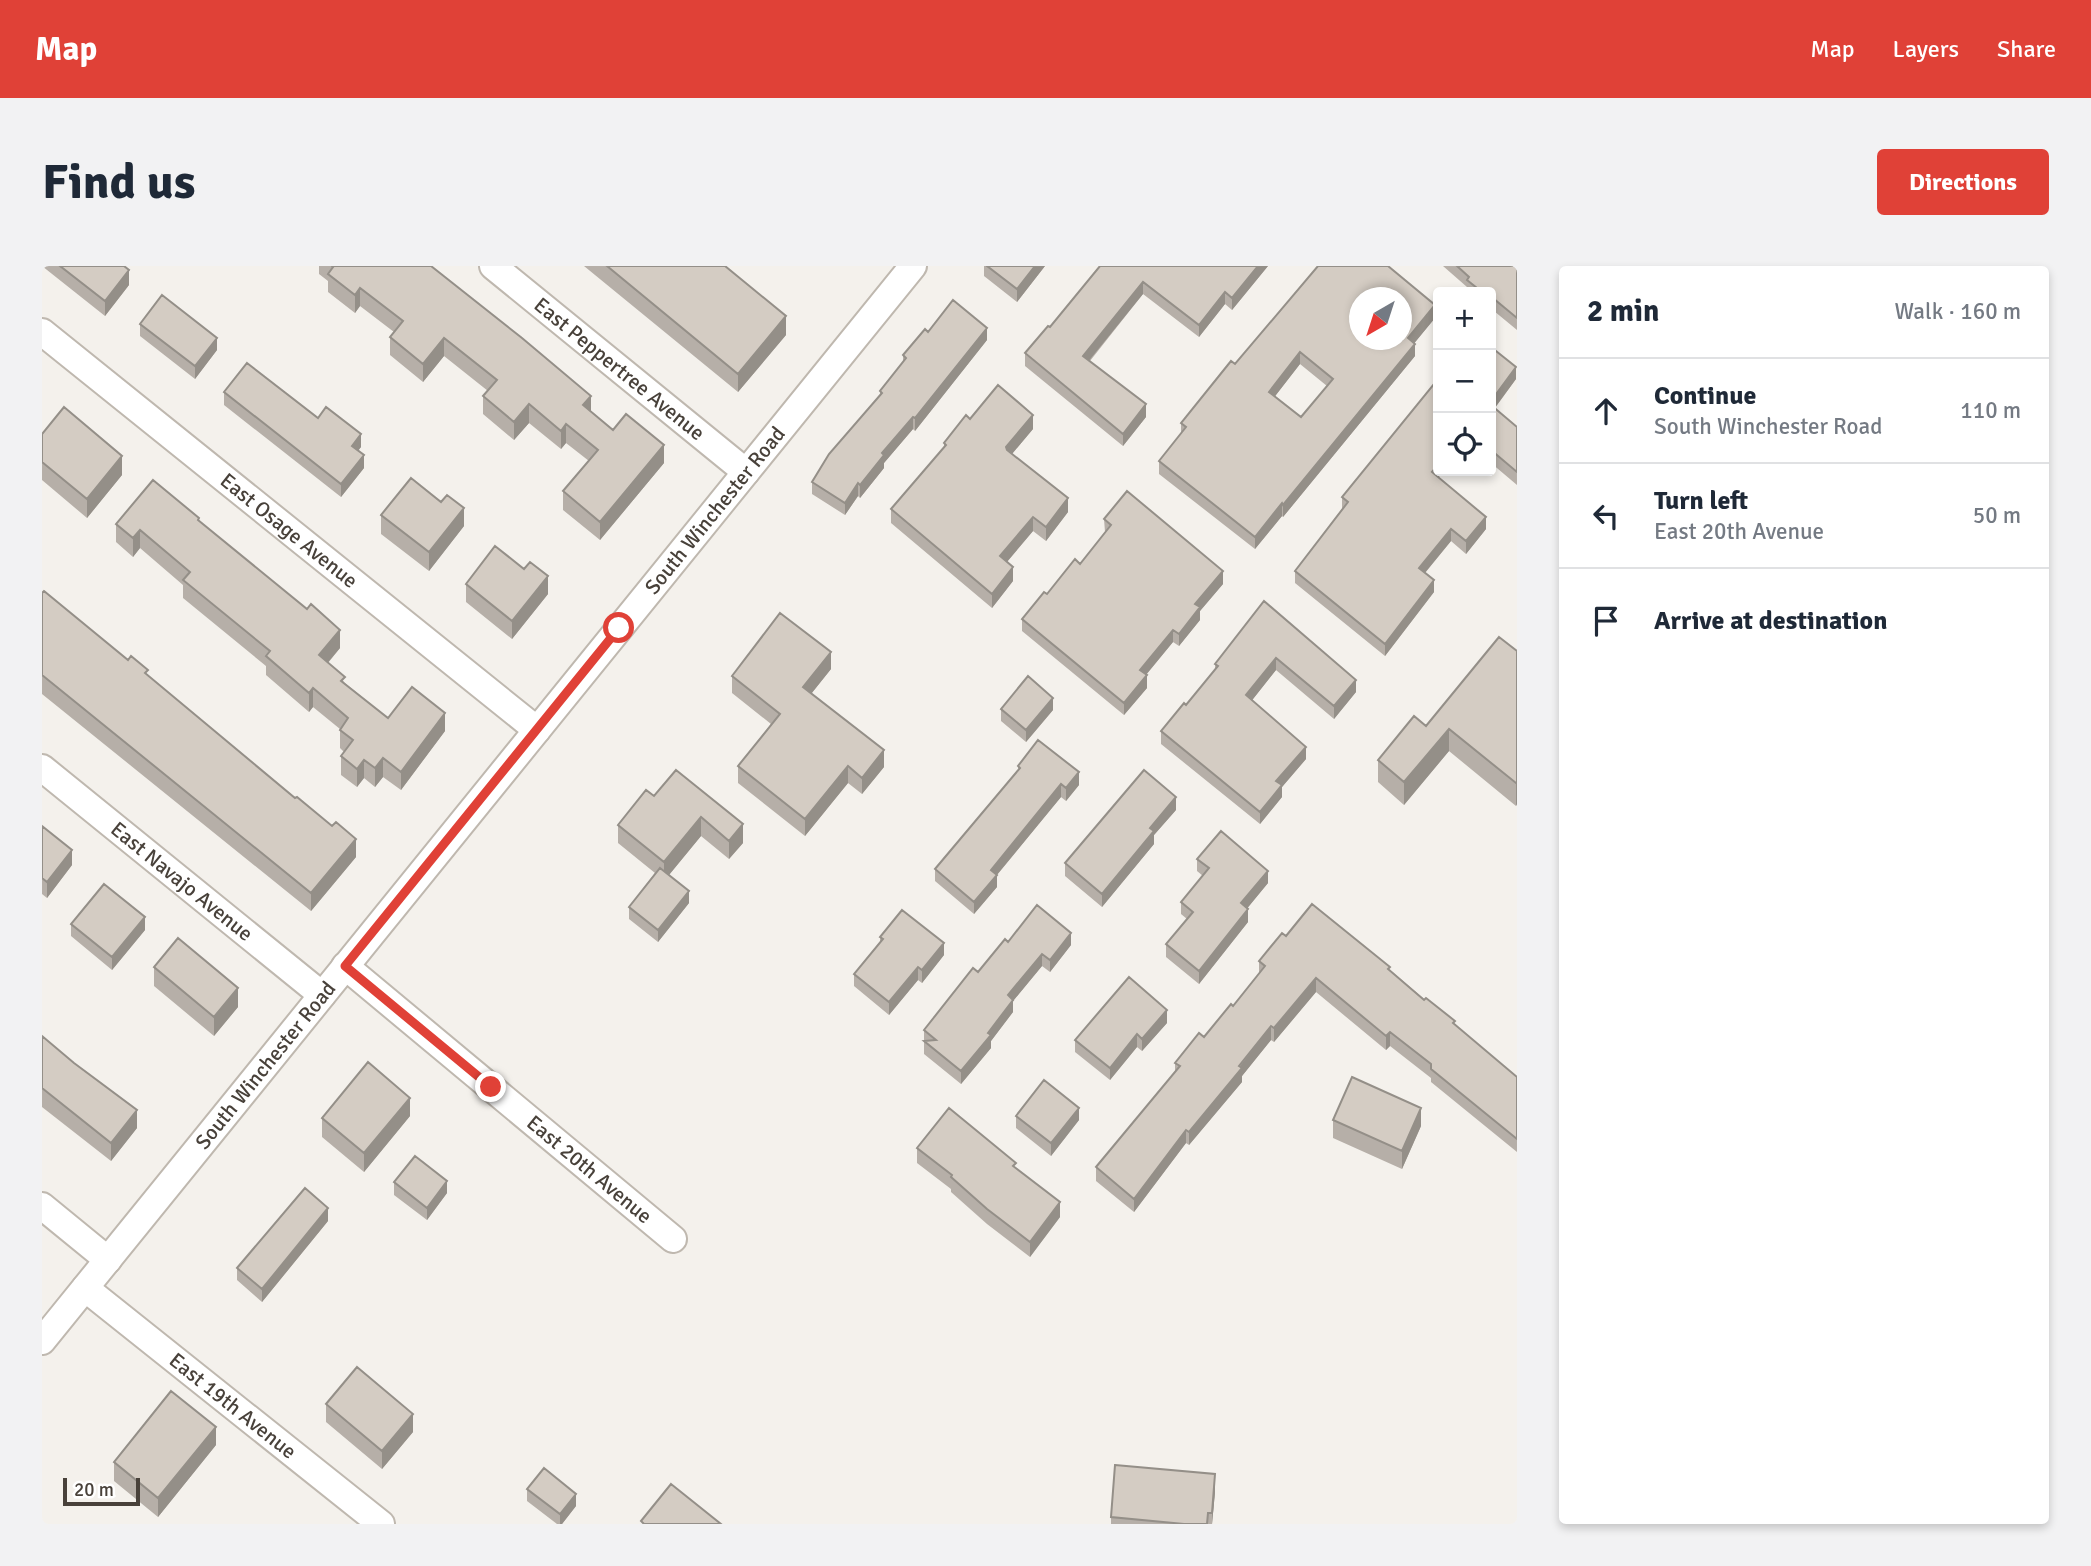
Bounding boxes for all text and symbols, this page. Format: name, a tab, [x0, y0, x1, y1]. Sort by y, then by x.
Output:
text: Map	[35, 29, 97, 70]
text: Map	[1810, 34, 1855, 64]
text: Layers	[1893, 34, 1959, 64]
text: Share	[1997, 34, 2056, 64]
button: Directions	[1877, 149, 2049, 215]
text: Find us	[42, 152, 195, 212]
north arrow	[1349, 287, 1412, 350]
map controls	[1433, 287, 1496, 476]
button: +	[1433, 287, 1496, 350]
street label: East Peppertree Avenue	[529, 292, 710, 446]
text: 2 min	[1587, 293, 1659, 330]
text: Walk · 160 m	[1895, 297, 2021, 326]
button: −	[1433, 350, 1496, 413]
text: Continue	[1654, 380, 1756, 412]
icon: ahead	[1587, 392, 1625, 430]
text: 110 m	[1960, 396, 2021, 425]
text: South Winchester Road	[1654, 412, 1882, 441]
button: locate	[1433, 413, 1496, 476]
street label: South Winchester Road	[639, 421, 791, 600]
street label: East Osage Avenue	[215, 468, 363, 594]
text: Turn left	[1654, 485, 1748, 517]
icon: left	[1587, 497, 1625, 535]
text: 50 m	[1973, 501, 2021, 530]
text: East 20th Avenue	[1654, 517, 1824, 546]
icon: arrive	[1587, 602, 1625, 640]
text: Arrive at destination	[1654, 605, 1887, 637]
route start	[603, 612, 634, 643]
street label: East Navajo Avenue	[105, 816, 258, 947]
street label: South Winchester Road	[190, 976, 341, 1154]
route end	[475, 1071, 506, 1102]
street label: East 20th Avenue	[521, 1110, 657, 1229]
street label: East 19th Avenue	[164, 1347, 302, 1464]
scale bar	[63, 1475, 140, 1507]
text: 20 m	[74, 1478, 114, 1502]

